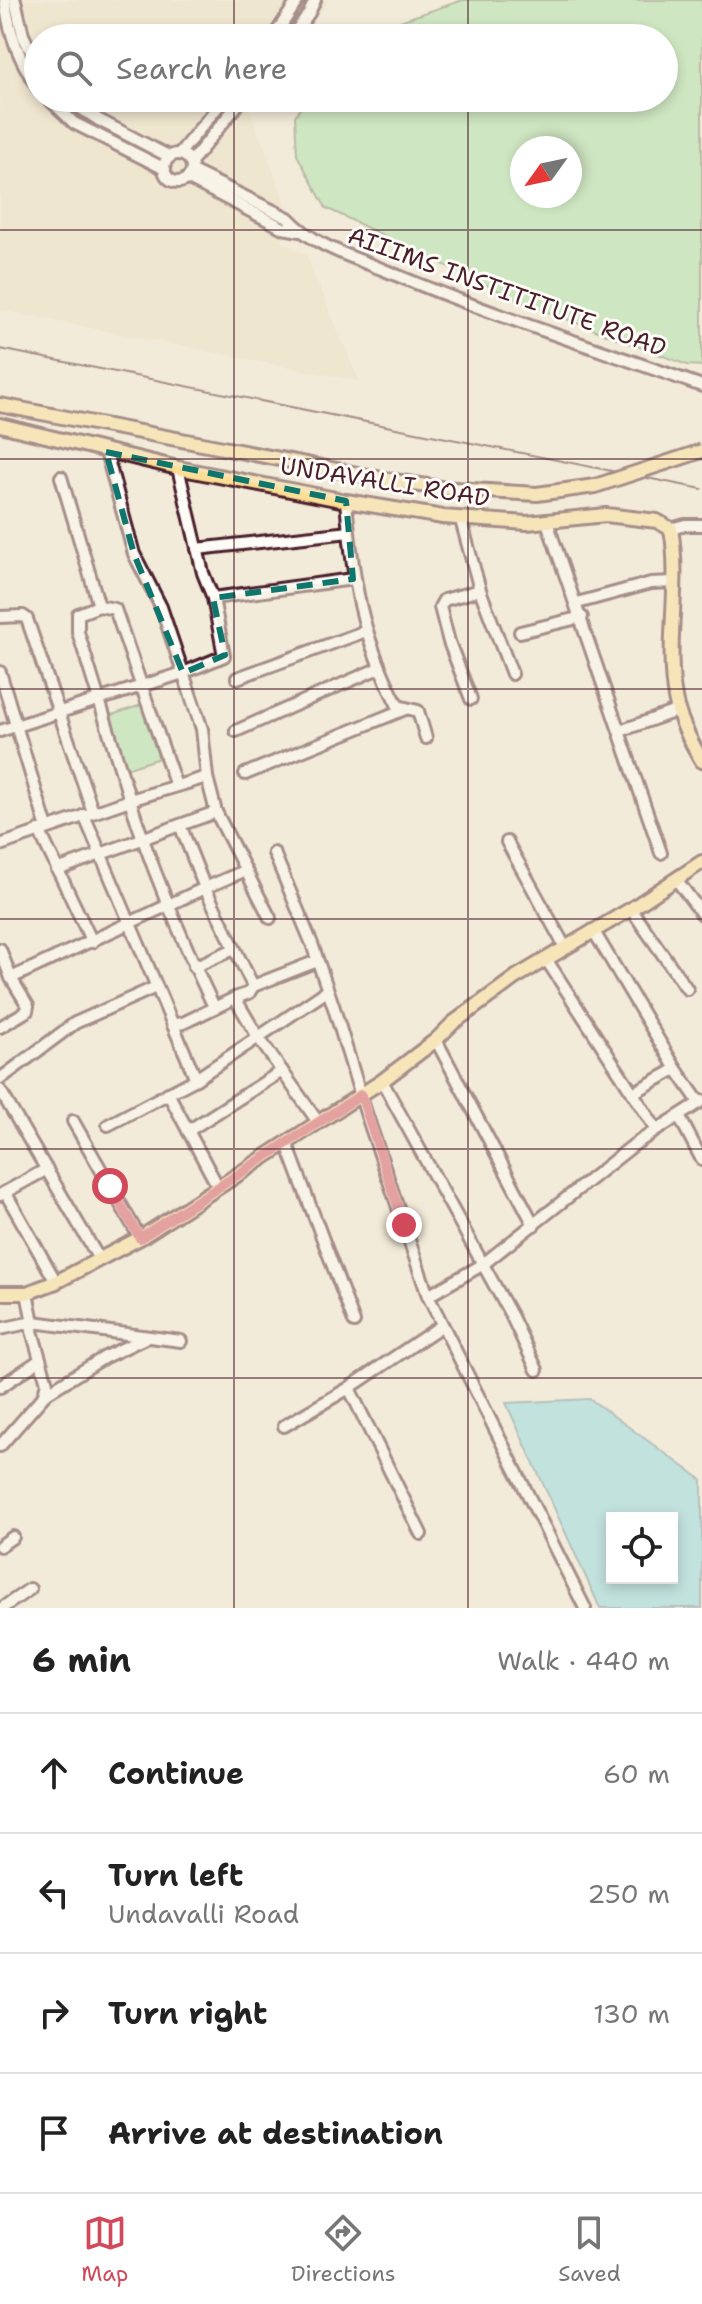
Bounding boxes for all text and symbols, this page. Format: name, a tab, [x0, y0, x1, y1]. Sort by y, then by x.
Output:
search box	[24, 24, 678, 112]
icon: search	[52, 46, 96, 90]
text: Search here	[116, 48, 287, 89]
north arrow	[510, 136, 582, 208]
street label: AIIIMS INSTITITUTE ROAD	[343, 219, 671, 365]
street label: UNDAVALLI ROAD	[278, 450, 492, 514]
route start	[92, 1168, 128, 1204]
route end	[386, 1207, 422, 1243]
map controls	[606, 1512, 678, 1584]
button: locate	[606, 1512, 678, 1584]
text: 6 min	[32, 1637, 131, 1683]
text: Walk · 440 m	[497, 1643, 670, 1678]
icon: ahead	[32, 1751, 76, 1795]
text: Continue	[108, 1753, 244, 1794]
text: 60 m	[603, 1756, 670, 1791]
text: Turn left	[108, 1855, 243, 1896]
icon: left	[32, 1871, 76, 1915]
text: 250 m	[587, 1876, 670, 1911]
text: Undavalli Road	[108, 1896, 299, 1931]
icon: right	[32, 1991, 76, 2035]
text: Turn right	[108, 1993, 267, 2034]
text: 130 m	[593, 1996, 670, 2031]
icon: arrive	[32, 2111, 76, 2155]
text: Arrive at destination	[108, 2113, 443, 2154]
tab: Map	[81, 2211, 128, 2288]
tab: Directions	[291, 2211, 396, 2288]
tab: Saved	[558, 2211, 621, 2288]

